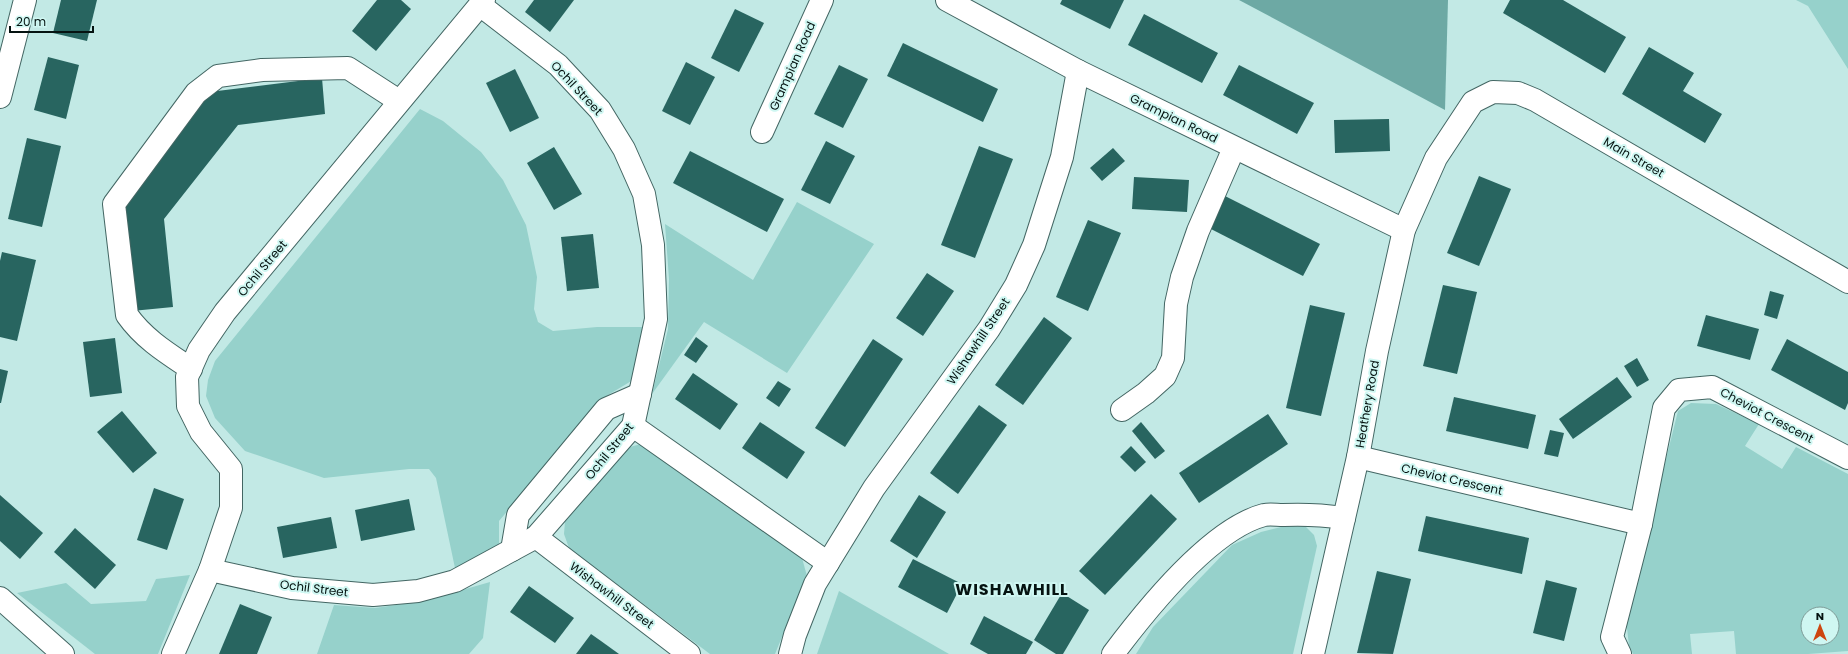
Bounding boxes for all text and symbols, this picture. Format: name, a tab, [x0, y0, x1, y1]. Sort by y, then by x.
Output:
scale bar	[10, 8, 93, 34]
text: 20 m	[16, 13, 46, 30]
street label: Grampian Road	[765, 19, 819, 113]
street label: Ochil Street	[547, 57, 607, 119]
street label: Grampian Road	[1127, 89, 1221, 147]
street label: Main Street	[1601, 133, 1667, 181]
street label: Ochil Street	[233, 236, 291, 300]
street label: Wishawhill Street	[943, 294, 1013, 388]
street label: Heathery Road	[1351, 359, 1383, 449]
street label: Cheviot Crescent	[1717, 383, 1817, 447]
street label: Ochil Street	[581, 419, 637, 483]
street label: Cheviot Crescent	[1400, 459, 1504, 499]
street label: Wishawhill Street	[566, 558, 658, 632]
street label: Ochil Street	[279, 575, 349, 601]
district label: WISHAWHILL	[955, 578, 1069, 601]
north arrow	[1800, 606, 1840, 646]
text: N	[1816, 608, 1824, 624]

